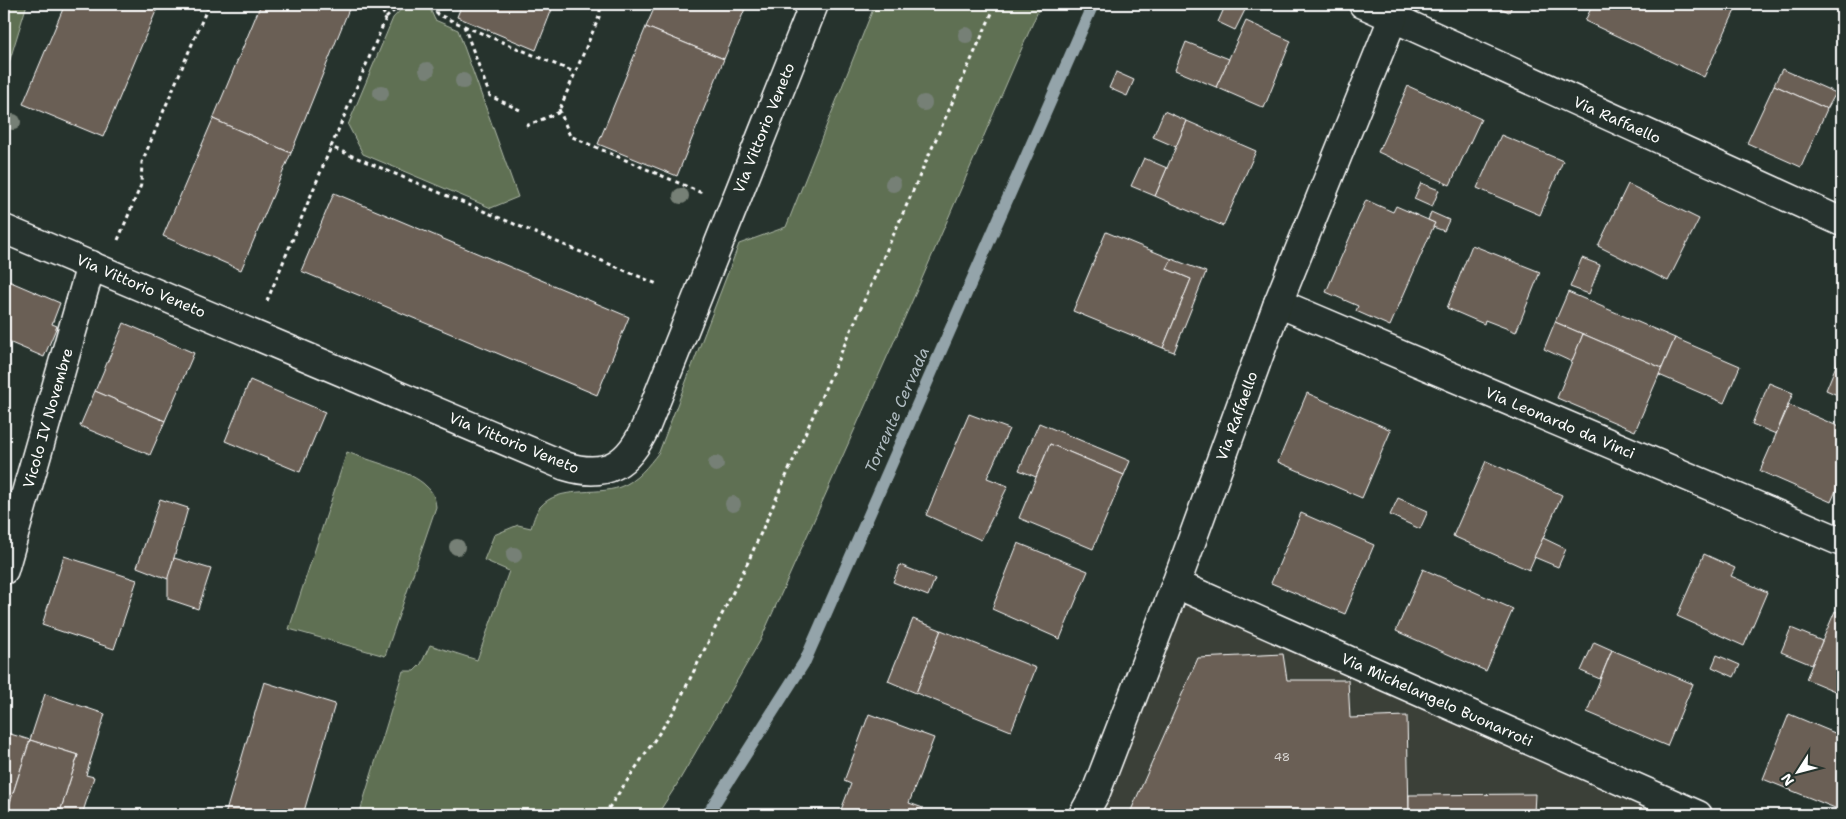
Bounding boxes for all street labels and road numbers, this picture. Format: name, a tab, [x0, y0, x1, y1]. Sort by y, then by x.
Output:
street label: Via Vittorio Veneto	[729, 60, 799, 196]
street label: Via Raffaello	[1570, 92, 1664, 148]
street label: Via Vittorio Veneto	[73, 250, 209, 322]
street label: Vicolo IV Novembre	[18, 346, 78, 490]
street label: Via Raffaello	[1212, 369, 1262, 463]
street label: Via Leonardo da Vinci	[1482, 382, 1638, 464]
street label: Via Vittorio Veneto	[446, 408, 582, 478]
street label: Via Michelangelo Buonarroti	[1338, 649, 1536, 751]

